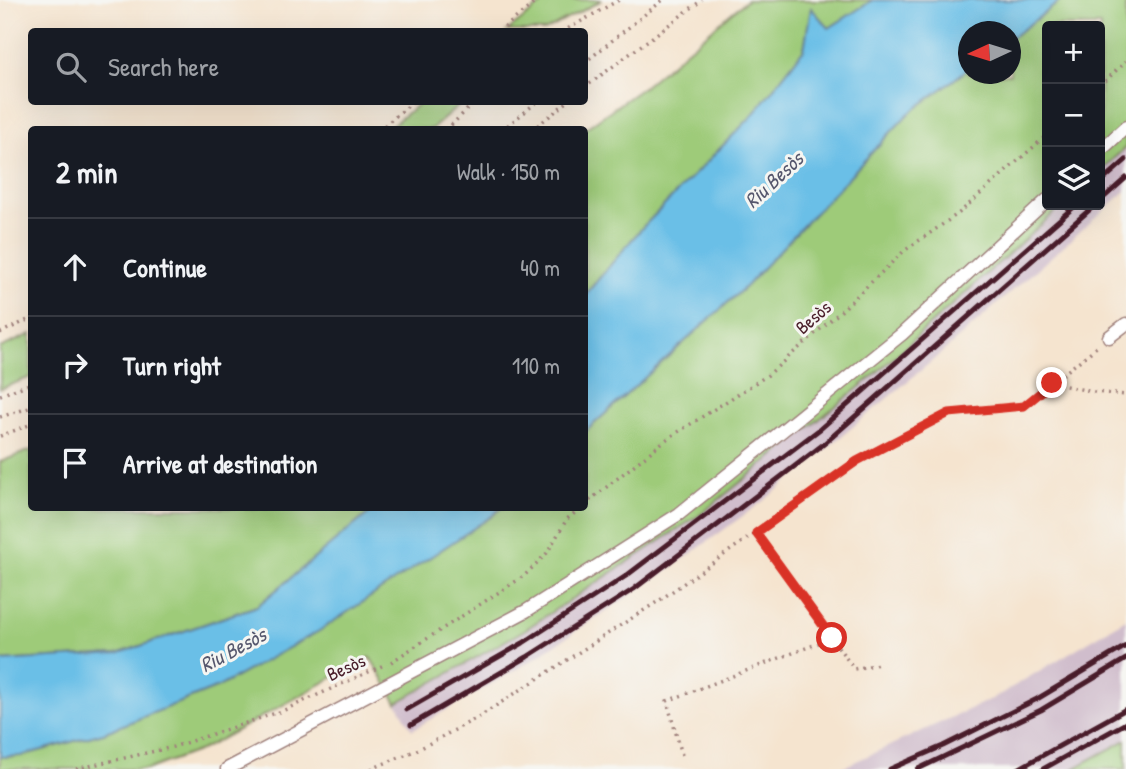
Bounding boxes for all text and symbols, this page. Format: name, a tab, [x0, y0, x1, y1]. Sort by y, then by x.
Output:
north arrow	[958, 21, 1021, 84]
map controls	[1042, 21, 1105, 210]
button: +	[1042, 21, 1105, 84]
search box	[28, 28, 588, 105]
icon: search	[52, 48, 90, 86]
text: Search here	[108, 49, 219, 84]
button: −	[1042, 84, 1105, 147]
water label: Riu Besòs	[738, 143, 811, 214]
button: layers	[1042, 147, 1105, 210]
text: 2 min	[56, 152, 118, 192]
text: Walk · 150 m	[457, 156, 560, 187]
icon: ahead	[56, 248, 94, 286]
text: Continue	[123, 250, 207, 285]
text: 40 m	[520, 252, 560, 283]
street label: Besòs	[790, 294, 836, 340]
icon: right	[56, 346, 94, 384]
text: Turn right	[123, 348, 221, 383]
text: 110 m	[512, 350, 560, 381]
route end	[1036, 367, 1067, 398]
icon: arrive	[56, 444, 94, 482]
text: Arrive at destination	[123, 446, 318, 481]
water label: Riu Besòs	[195, 619, 273, 679]
route start	[816, 622, 847, 653]
street label: Besòs	[323, 647, 369, 687]

